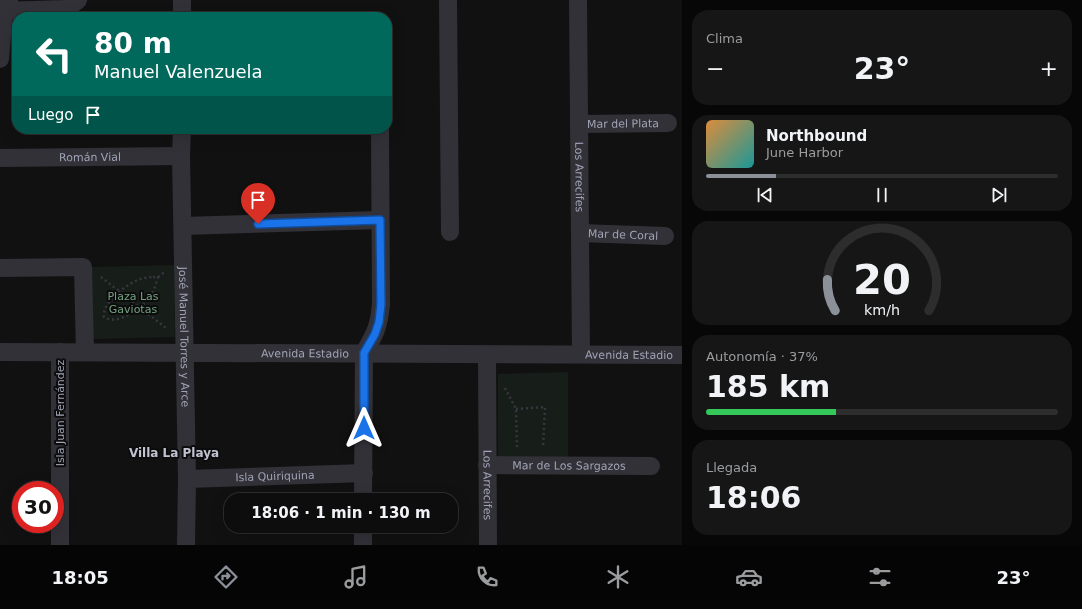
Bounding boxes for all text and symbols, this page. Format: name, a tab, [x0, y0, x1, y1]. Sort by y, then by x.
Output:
text: 80 m	[94, 27, 172, 60]
icon: left	[28, 28, 80, 80]
text: Clima	[706, 31, 743, 46]
text: 23°	[854, 51, 910, 86]
text: −	[706, 56, 724, 81]
text: +	[1040, 56, 1058, 81]
text: Manuel Valenzuela	[94, 61, 263, 82]
icon: arrive	[82, 104, 104, 126]
text: Luego	[28, 106, 74, 124]
street label: Mar del Plata	[587, 117, 659, 130]
text: Northbound	[766, 127, 867, 145]
street label: Los Arrecifes	[573, 142, 586, 212]
text: June Harbor	[766, 145, 843, 160]
street label: Román Vial	[59, 150, 121, 164]
pin	[241, 183, 275, 224]
icon: previous	[754, 184, 776, 206]
icon: pause	[871, 184, 893, 206]
icon: next	[988, 184, 1010, 206]
icon: arrive	[247, 189, 269, 211]
street label: Mar de Coral	[588, 227, 658, 242]
text: 20	[853, 254, 911, 303]
street label: José Manuel Torres y Arce	[177, 266, 192, 408]
park label: Plaza Las Gaviotas	[107, 290, 159, 316]
text: km/h	[864, 301, 900, 317]
street label: Avenida Estadio	[261, 347, 349, 360]
street label: Avenida Estadio	[585, 348, 673, 361]
text: Autonomía · 37%	[706, 349, 818, 364]
street label: Isla Juan Fernández	[54, 359, 67, 466]
text: 185 km	[706, 369, 830, 404]
position arrow	[343, 407, 385, 449]
district label: Villa La Playa	[129, 446, 219, 460]
street label: Los Arrecifes	[481, 450, 494, 520]
street label: Mar de Los Sargazos	[512, 459, 626, 472]
text: Llegada	[706, 460, 757, 475]
street label: Isla Quiriquina	[235, 468, 315, 484]
text: 18:06	[706, 480, 802, 515]
speed limit sign: 30	[12, 481, 64, 533]
text: 18:06 · 1 min · 130 m	[251, 504, 431, 522]
icon: directions	[212, 563, 240, 591]
icon: music	[342, 563, 370, 591]
icon: phone	[473, 563, 501, 591]
icon: climate	[604, 563, 632, 591]
icon: car	[735, 563, 763, 591]
icon: filters	[866, 563, 894, 591]
text: 18:05	[51, 567, 109, 588]
text: 23°	[997, 567, 1031, 588]

